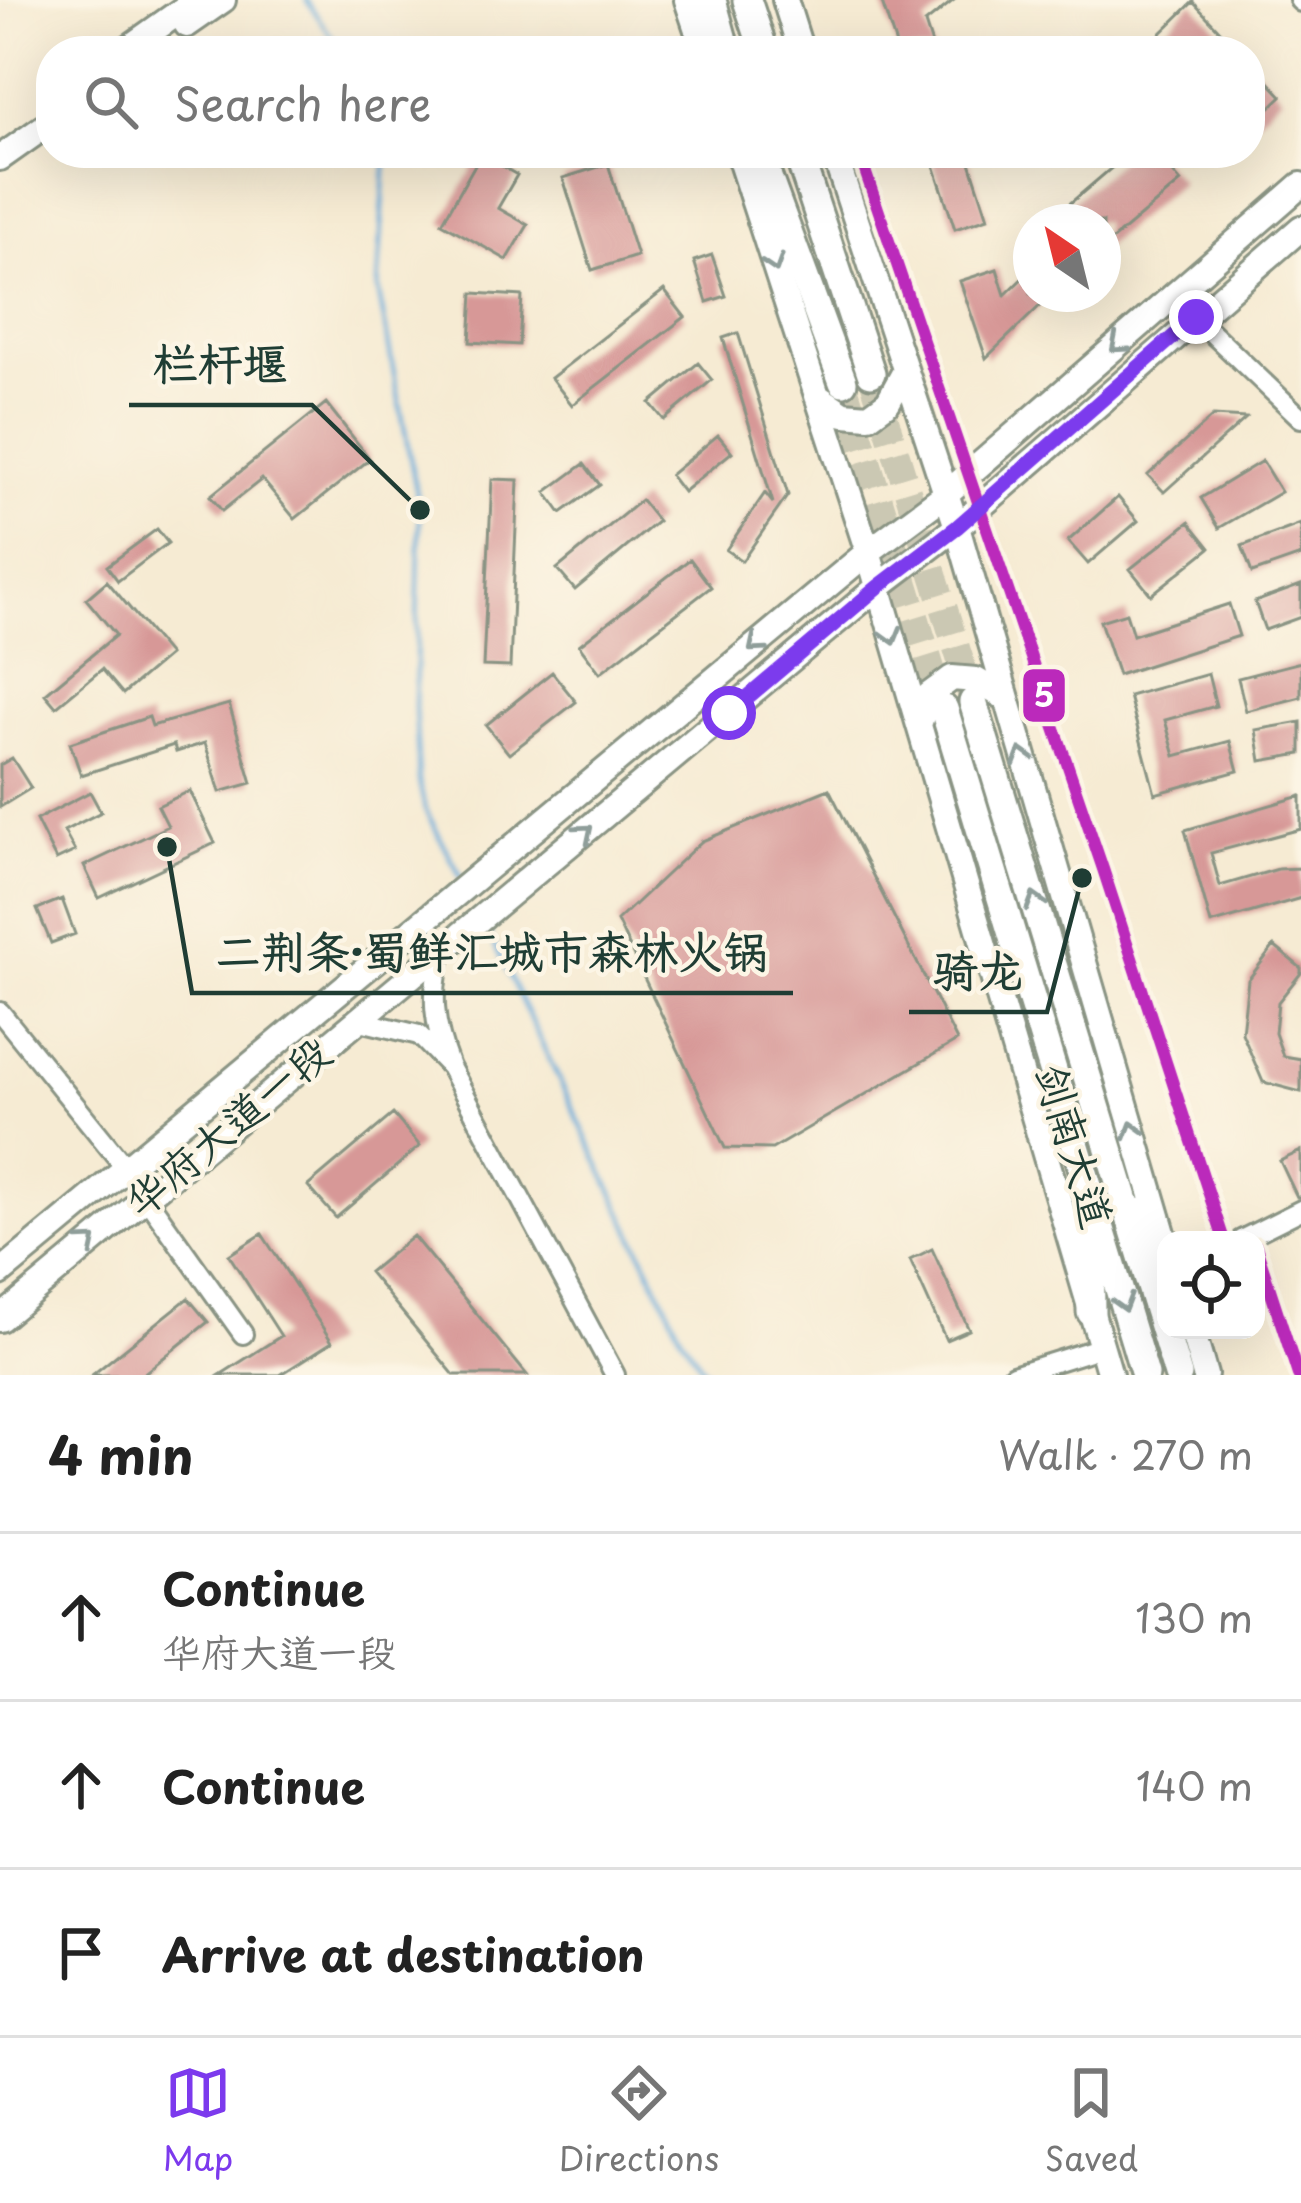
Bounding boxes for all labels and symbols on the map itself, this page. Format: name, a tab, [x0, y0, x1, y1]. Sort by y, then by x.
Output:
north arrow	[1013, 204, 1121, 312]
one-way arrow	[760, 253, 785, 274]
route end	[1169, 290, 1223, 344]
callout: 栏杆堰	[129, 324, 312, 405]
text: 栏杆堰	[152, 327, 288, 395]
one-way arrow	[1110, 331, 1132, 352]
one-way arrow	[878, 625, 903, 646]
one-way arrow	[748, 631, 770, 652]
line badge: 5	[1021, 667, 1067, 724]
text: 5	[1033, 668, 1055, 718]
route start	[702, 686, 756, 740]
one-way arrow	[1011, 746, 1036, 767]
one-way arrow	[571, 825, 593, 846]
one-way arrow	[1024, 891, 1049, 912]
callout: 二荆条·蜀鲜汇城市森林火锅	[192, 912, 793, 993]
text: 二荆条·蜀鲜汇城市森林火锅	[216, 915, 768, 983]
callout: 骑龙	[909, 931, 1047, 1012]
text: 骑龙	[933, 934, 1023, 1002]
street label: 华府大道一段	[110, 1020, 343, 1230]
street label: 剑南大道	[1022, 1056, 1131, 1235]
one-way arrow	[1122, 1120, 1147, 1141]
one-way arrow	[75, 1236, 97, 1257]
one-way arrow	[1109, 1292, 1134, 1313]

